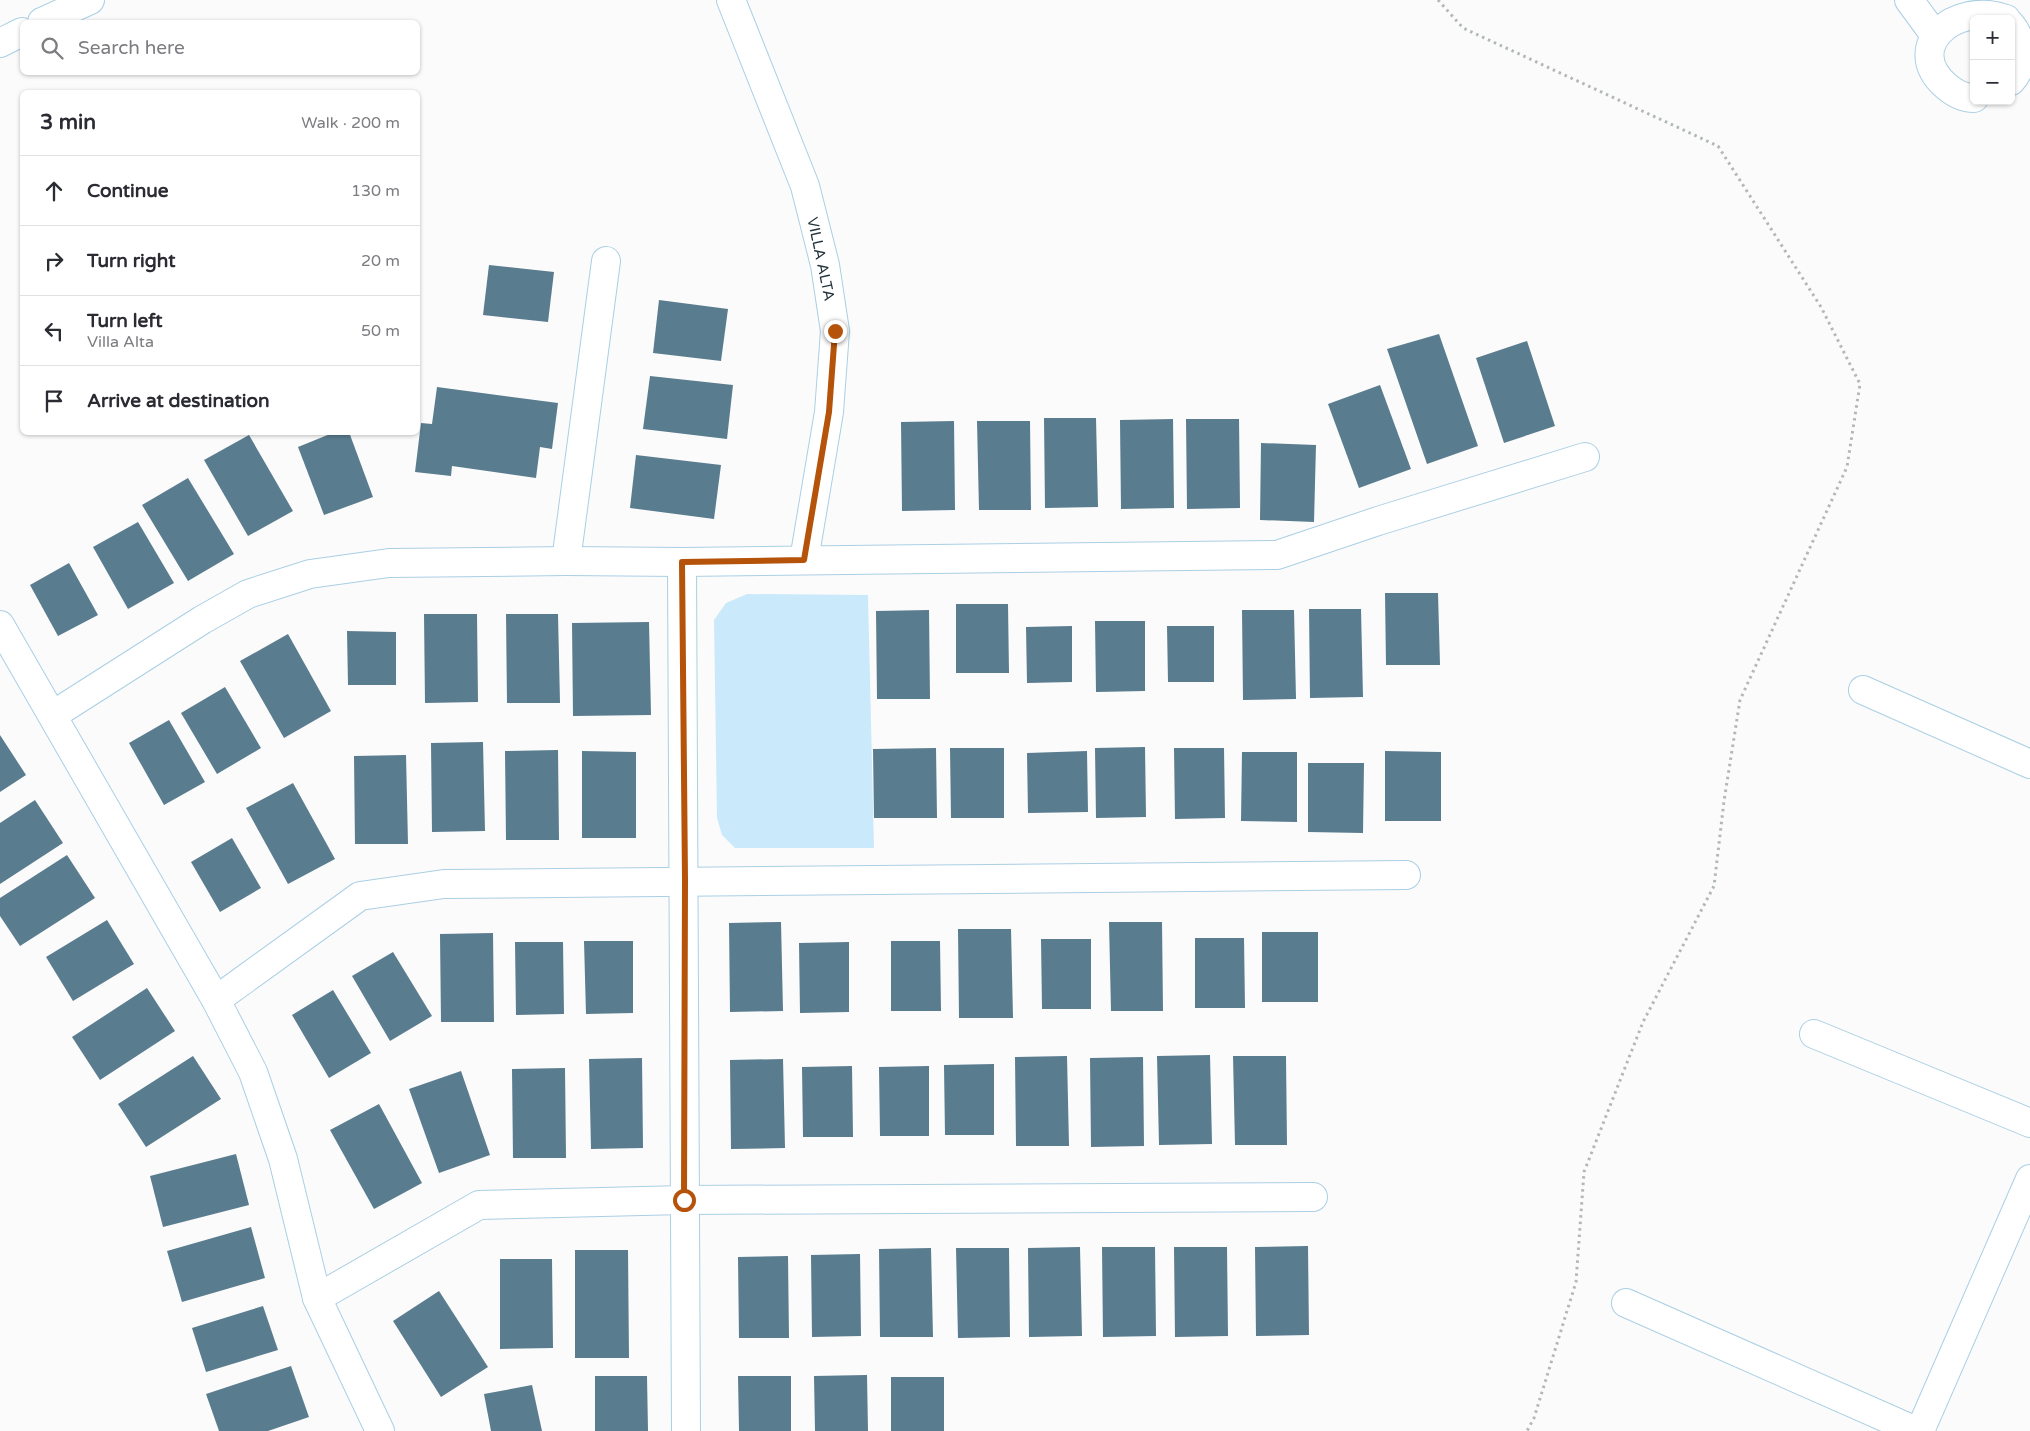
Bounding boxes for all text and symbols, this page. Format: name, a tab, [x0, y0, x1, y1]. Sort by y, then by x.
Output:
map controls	[1970, 15, 2015, 105]
button: +	[1970, 15, 2015, 60]
search box	[20, 20, 420, 75]
icon: search	[38, 34, 66, 62]
text: Search here	[78, 37, 185, 59]
button: −	[1970, 60, 2015, 105]
text: 3 min	[40, 110, 96, 135]
text: Walk · 200 m	[301, 113, 400, 133]
icon: ahead	[40, 177, 68, 205]
text: Continue	[87, 180, 169, 202]
text: 130 m	[351, 181, 400, 201]
street label: VILLA ALTA	[803, 216, 839, 302]
icon: right	[40, 247, 68, 275]
text: Turn right	[87, 250, 175, 272]
text: 20 m	[361, 251, 400, 271]
text: Turn left	[87, 310, 163, 332]
icon: left	[40, 317, 68, 345]
route end	[824, 320, 847, 343]
text: 50 m	[361, 321, 400, 341]
text: Villa Alta	[87, 332, 154, 352]
icon: arrive	[40, 387, 68, 415]
text: Arrive at destination	[87, 390, 270, 412]
route start	[673, 1189, 696, 1212]

